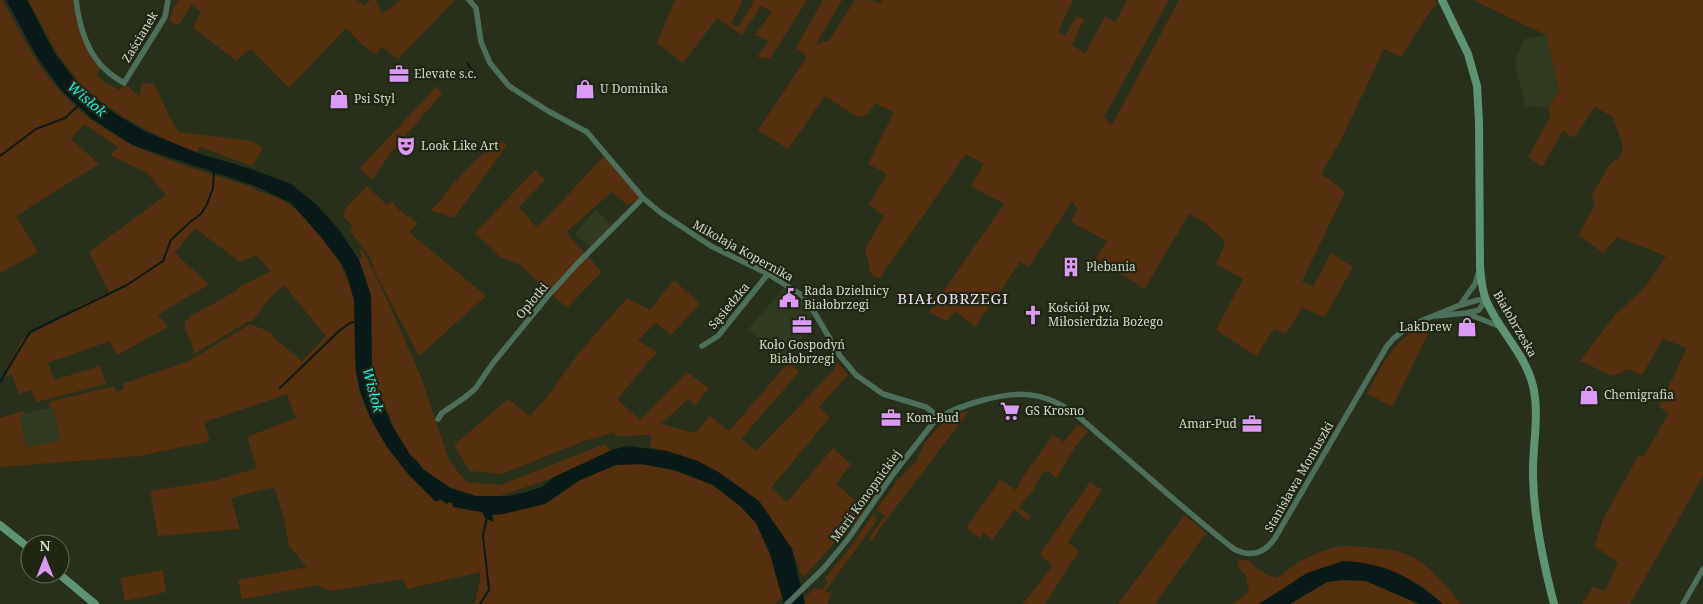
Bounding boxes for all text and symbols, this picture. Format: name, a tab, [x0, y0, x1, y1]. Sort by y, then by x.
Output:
street label: Zaścianek	[118, 7, 162, 66]
office icon: Elevate s.c.	[388, 63, 410, 85]
place label: Elevate s.c.	[414, 65, 476, 82]
water label: Wisłok	[64, 77, 112, 121]
shop icon: U Dominika	[574, 78, 596, 100]
place label: U Dominika	[600, 80, 668, 97]
shop icon: Psi Styl	[328, 88, 350, 110]
place label: Psi Styl	[354, 90, 395, 107]
theatre icon: Look Like Art	[395, 135, 417, 157]
place label: Look Like Art	[421, 137, 498, 154]
street label: Mikołaja Kopernika	[690, 216, 797, 285]
building icon: Plebania	[1060, 256, 1082, 278]
place label: Plebania	[1086, 258, 1136, 275]
street label: Sąsiedzka	[704, 278, 753, 333]
street label: Opłotki	[512, 279, 552, 322]
place label: Rada Dzielnicy Białobrzegi	[804, 282, 889, 313]
public building icon: Rada Dzielnicy Białobrzegi	[778, 287, 800, 309]
street label: Białobrzeska	[1490, 287, 1541, 360]
district label: BIAŁOBRZEGI	[897, 288, 1009, 308]
place label: Kościół pw. Miłosierdzia Bożego	[1048, 299, 1163, 330]
church icon: Kościół pw. Miłosierdzia Bożego	[1022, 304, 1044, 326]
office icon: Koło Gospodyń Białobrzegi	[791, 314, 813, 336]
shop icon: LakDrew	[1456, 316, 1478, 338]
place label: LakDrew	[1400, 318, 1453, 335]
place label: Koło Gospodyń Białobrzegi	[759, 336, 845, 367]
water label: Wisłok	[358, 365, 389, 416]
shop icon: Chemigrafia	[1578, 384, 1600, 406]
place label: Chemigrafia	[1604, 386, 1674, 403]
supermarket icon: GS Krosno	[999, 400, 1021, 422]
place label: GS Krosno	[1025, 402, 1084, 419]
office icon: Kom-Bud	[880, 407, 902, 429]
place label: Kom-Bud	[906, 409, 960, 426]
office icon: Amar-Pud	[1241, 413, 1263, 435]
place label: Amar-Pud	[1179, 415, 1238, 432]
street label: Stanisława Moniuszki	[1260, 418, 1337, 535]
street label: Marii Konopnickiej	[826, 446, 905, 545]
north arrow	[20, 534, 70, 584]
text: N	[39, 536, 51, 555]

